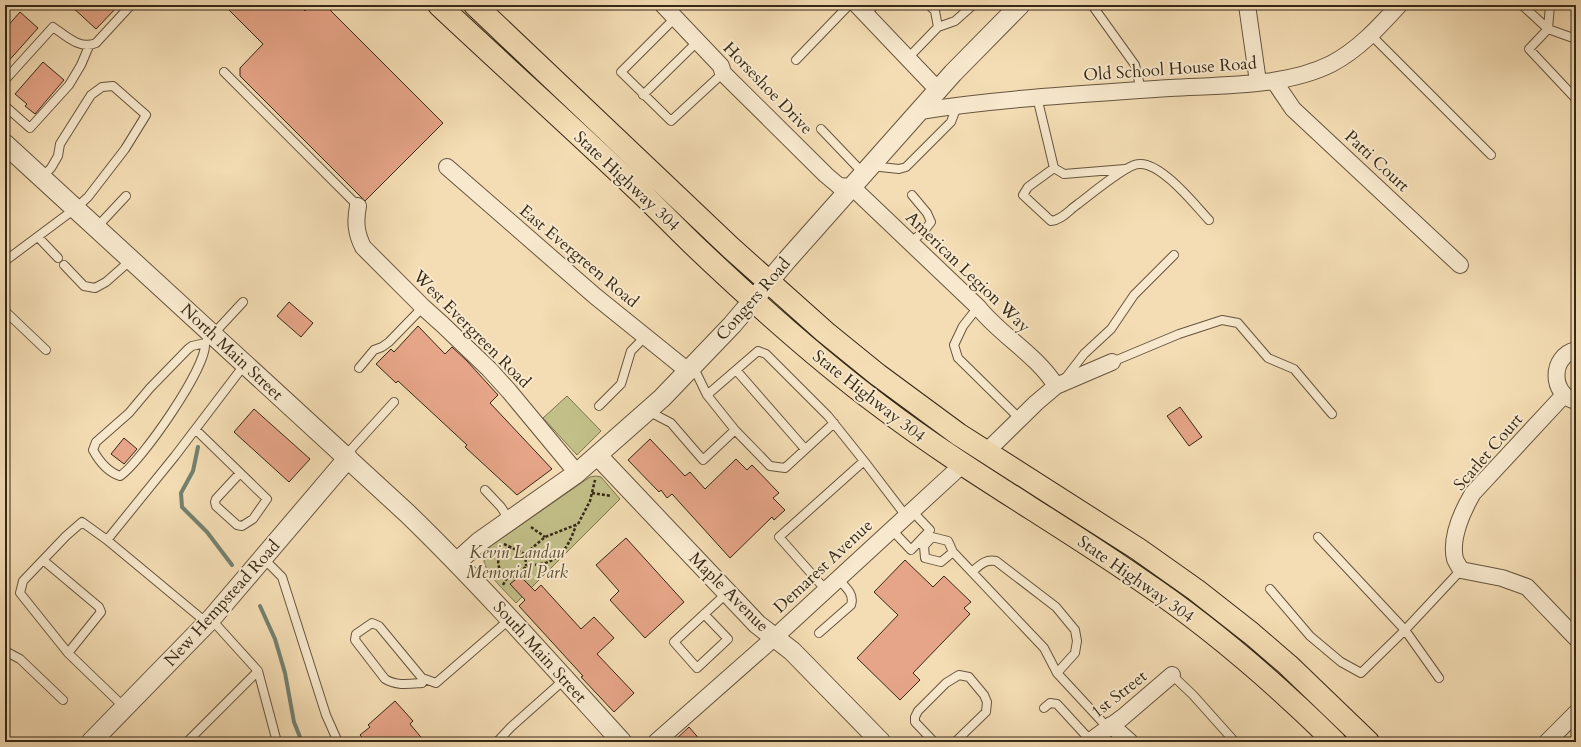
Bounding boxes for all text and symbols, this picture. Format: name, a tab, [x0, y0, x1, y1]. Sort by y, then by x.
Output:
street label: Horseshoe Drive	[718, 37, 818, 139]
street label: Old School House Road	[1083, 51, 1257, 87]
street label: Patti Court	[1340, 125, 1415, 197]
street label: State Highway 304	[569, 126, 685, 236]
street label: East Evergreen Road	[514, 199, 644, 313]
street label: American Legion Way	[901, 206, 1035, 338]
street label: Congers Road	[711, 253, 795, 345]
street label: West Evergreen Road	[407, 264, 536, 393]
street label: North Main Street	[176, 298, 289, 406]
street label: State Highway 304	[808, 345, 930, 448]
street label: Scarlet Court	[1448, 408, 1528, 495]
street label: Demarest Avenue	[768, 514, 878, 618]
street label: State Highway 304	[1073, 530, 1199, 628]
street label: New Hempstead Road	[159, 535, 285, 671]
park label: Kevin Landau Memorial Park	[466, 541, 569, 584]
street label: Maple Avenue	[684, 547, 774, 637]
street label: South Main Street	[488, 596, 592, 708]
street label: 1st Street	[1086, 664, 1152, 723]

